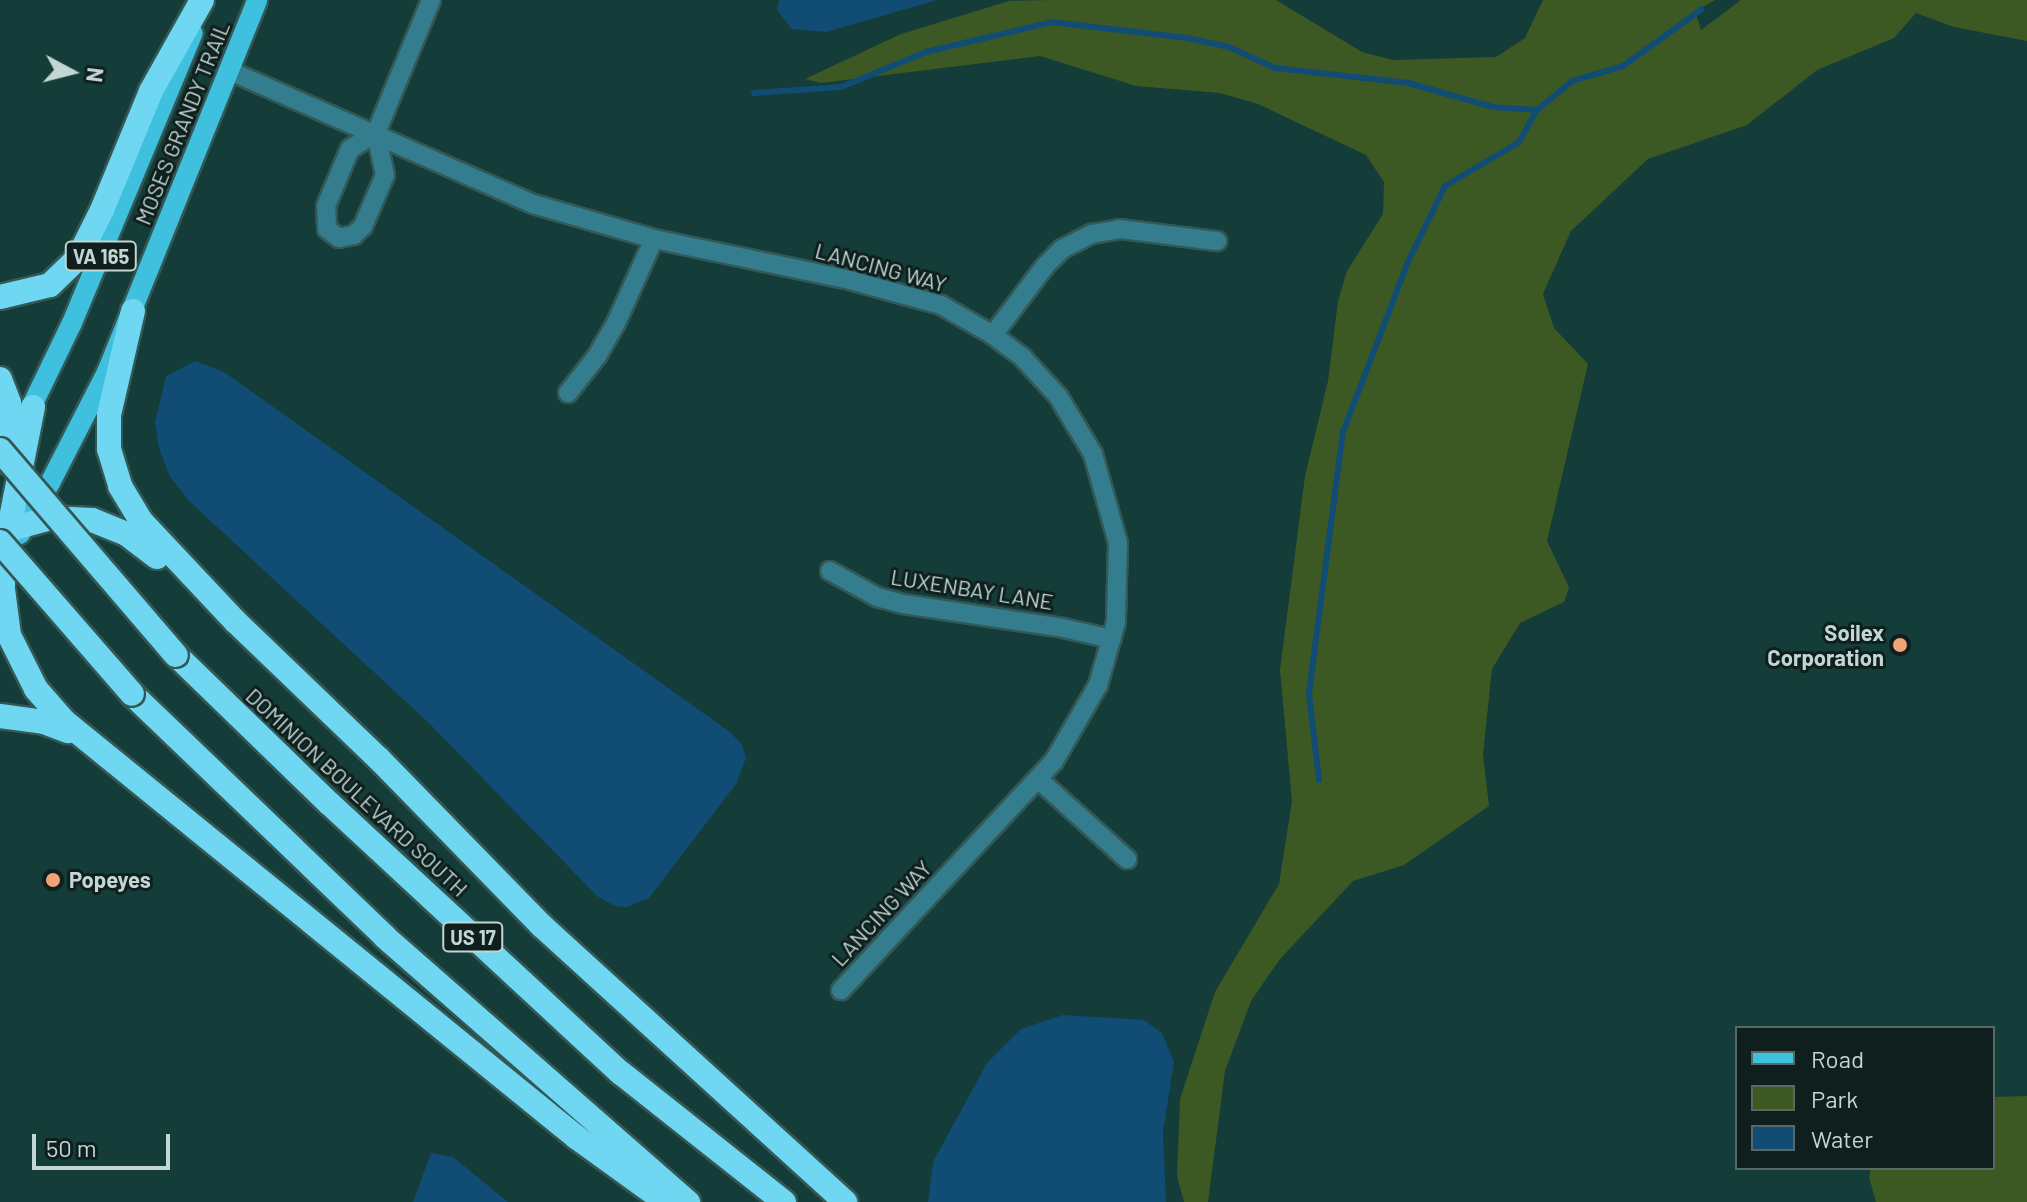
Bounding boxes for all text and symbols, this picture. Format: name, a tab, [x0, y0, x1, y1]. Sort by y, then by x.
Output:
street label: MOSES GRANDY TRAIL	[129, 17, 235, 229]
north arrow	[32, 32, 112, 112]
text: N	[82, 66, 110, 84]
street label: LANCING WAY	[812, 237, 950, 297]
road number: VA 165	[63, 240, 139, 272]
street label: LUXENBAY LANE	[889, 563, 1055, 615]
place label: Soilex Corporation	[1767, 619, 1884, 670]
marker: Soilex Corporation	[1891, 636, 1909, 654]
street label: DOMINION BOULEVARD SOUTH	[241, 682, 473, 902]
street label: LANCING WAY	[825, 855, 937, 971]
place label: Popeyes	[69, 867, 151, 893]
marker: Popeyes	[44, 871, 62, 889]
road number: US 17	[441, 921, 505, 953]
legend	[1735, 1026, 1995, 1170]
text: Road	[1811, 1044, 1864, 1073]
text: Park	[1811, 1084, 1858, 1113]
scale bar	[36, 1118, 174, 1168]
text: Water	[1811, 1124, 1873, 1153]
text: 50 m	[46, 1133, 97, 1162]

